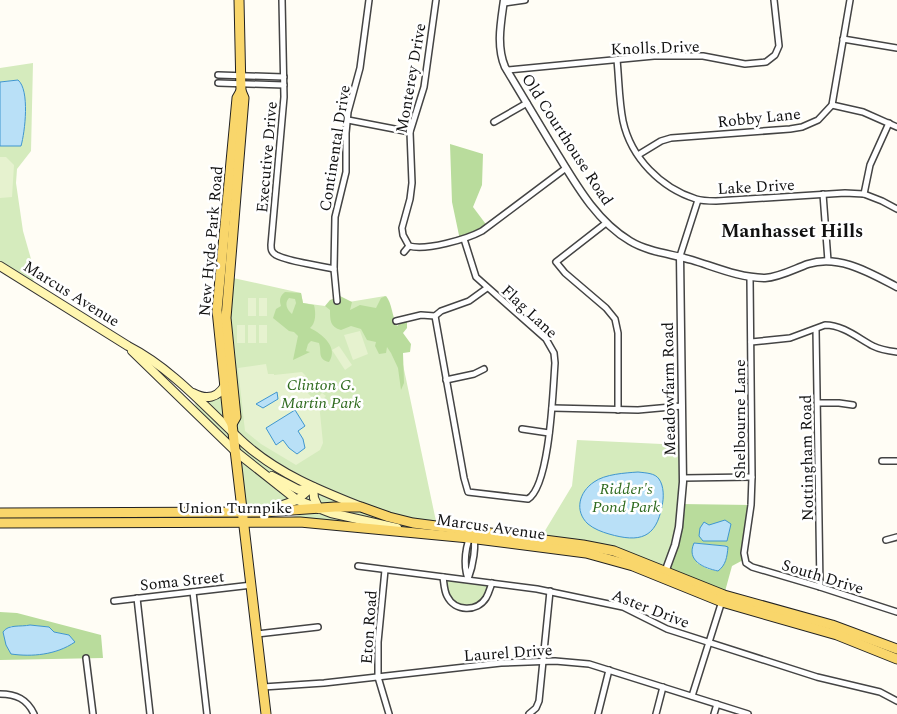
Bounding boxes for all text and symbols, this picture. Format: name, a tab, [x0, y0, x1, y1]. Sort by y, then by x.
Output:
street label: Monterey Drive	[389, 21, 432, 135]
street label: Knolls Drive	[610, 34, 700, 62]
street label: Old Courthouse Road	[515, 69, 619, 210]
street label: Continental Drive	[313, 83, 357, 213]
street label: Executive Drive	[250, 100, 284, 214]
street label: Robby Lane	[716, 102, 802, 134]
street label: New Hyde Park Road	[192, 165, 230, 317]
street label: Lake Drive	[717, 173, 795, 201]
district label: Manhasset Hills	[721, 217, 863, 246]
street label: Marcus Avenue	[19, 255, 124, 333]
street label: Flag Lane	[496, 279, 563, 344]
street label: Meadowfarm Road	[656, 322, 682, 456]
street label: Shelbourne Lane	[728, 359, 752, 479]
park label: Clinton G. Martin Park	[281, 373, 362, 415]
street label: Nottingham Road	[794, 395, 820, 521]
park label: Ridder's Pond Park	[592, 477, 661, 519]
street label: Union Turnpike	[178, 496, 292, 520]
street label: Marcus Avenue	[435, 507, 547, 547]
street label: South Drive	[779, 553, 867, 601]
street label: Soma Street	[139, 565, 226, 597]
street label: Aster Drive	[608, 583, 693, 635]
street label: Eton Road	[354, 589, 384, 665]
street label: Laurel Drive	[463, 638, 553, 668]

